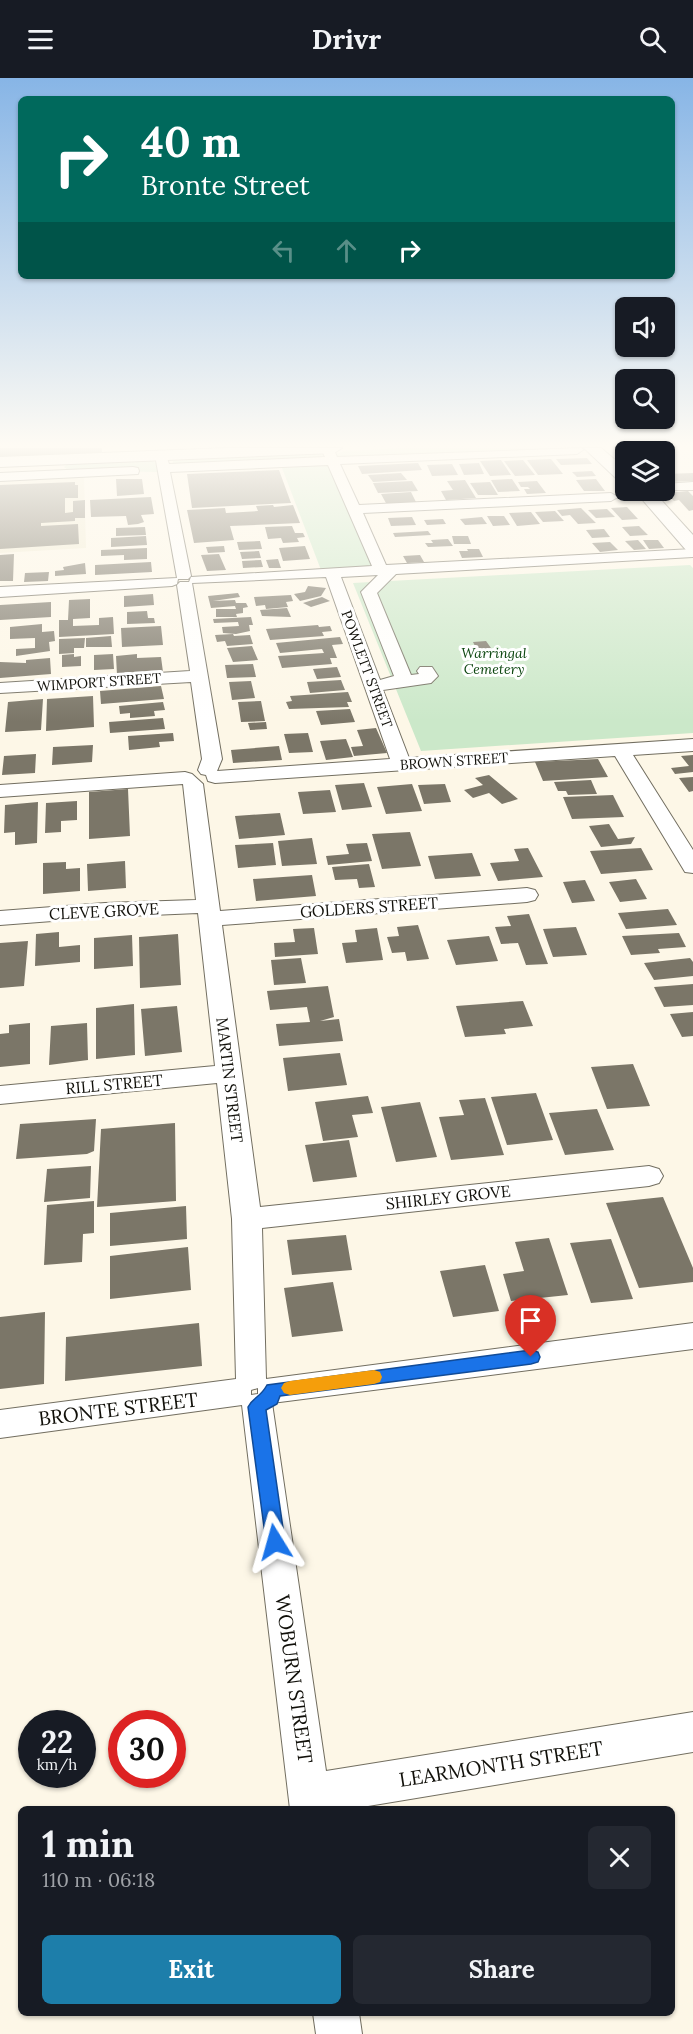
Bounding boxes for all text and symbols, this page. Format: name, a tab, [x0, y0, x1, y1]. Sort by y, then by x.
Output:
text: Drivr	[312, 22, 381, 56]
icon: menu	[24, 23, 57, 56]
icon: search	[636, 23, 669, 56]
text: 40 m	[141, 115, 240, 169]
icon: right	[42, 120, 120, 198]
text: Bronte Street	[141, 168, 310, 202]
icon: left	[267, 234, 300, 267]
icon: ahead	[330, 234, 363, 267]
icon: right	[393, 234, 426, 267]
map controls	[615, 297, 675, 501]
button: sound	[615, 297, 675, 357]
button: search	[615, 369, 675, 429]
button: layers	[615, 441, 675, 501]
street label: POWLETT STREET	[337, 608, 397, 730]
park label: Warringal Cemetery	[461, 644, 527, 678]
street label: WIMPORT STREET	[36, 669, 162, 695]
street label: BROWN STREET	[399, 748, 509, 774]
street label: GOLDERS STREET	[299, 892, 439, 922]
street label: CLEVE GROVE	[48, 898, 160, 924]
street label: MARTIN STREET	[212, 1016, 248, 1144]
street label: RILL STREET	[65, 1070, 163, 1098]
street label: SHIRLEY GROVE	[384, 1180, 512, 1214]
pin	[505, 1295, 556, 1357]
icon: arrive	[514, 1304, 547, 1337]
street label: BRONTE STREET	[37, 1386, 199, 1431]
position arrow	[243, 1510, 307, 1574]
street label: WOBURN STREET	[270, 1593, 319, 1765]
speed limit sign: 30	[108, 1710, 186, 1788]
text: 22	[41, 1723, 73, 1761]
street label: LEARMONTH STREET	[397, 1735, 605, 1792]
text: km/h	[37, 1755, 77, 1774]
text: 1 min	[42, 1821, 134, 1867]
button: close	[588, 1826, 651, 1889]
text: 110 m · 06:18	[42, 1867, 155, 1892]
button: Exit	[42, 1935, 341, 2004]
button: Share	[353, 1935, 651, 2004]

